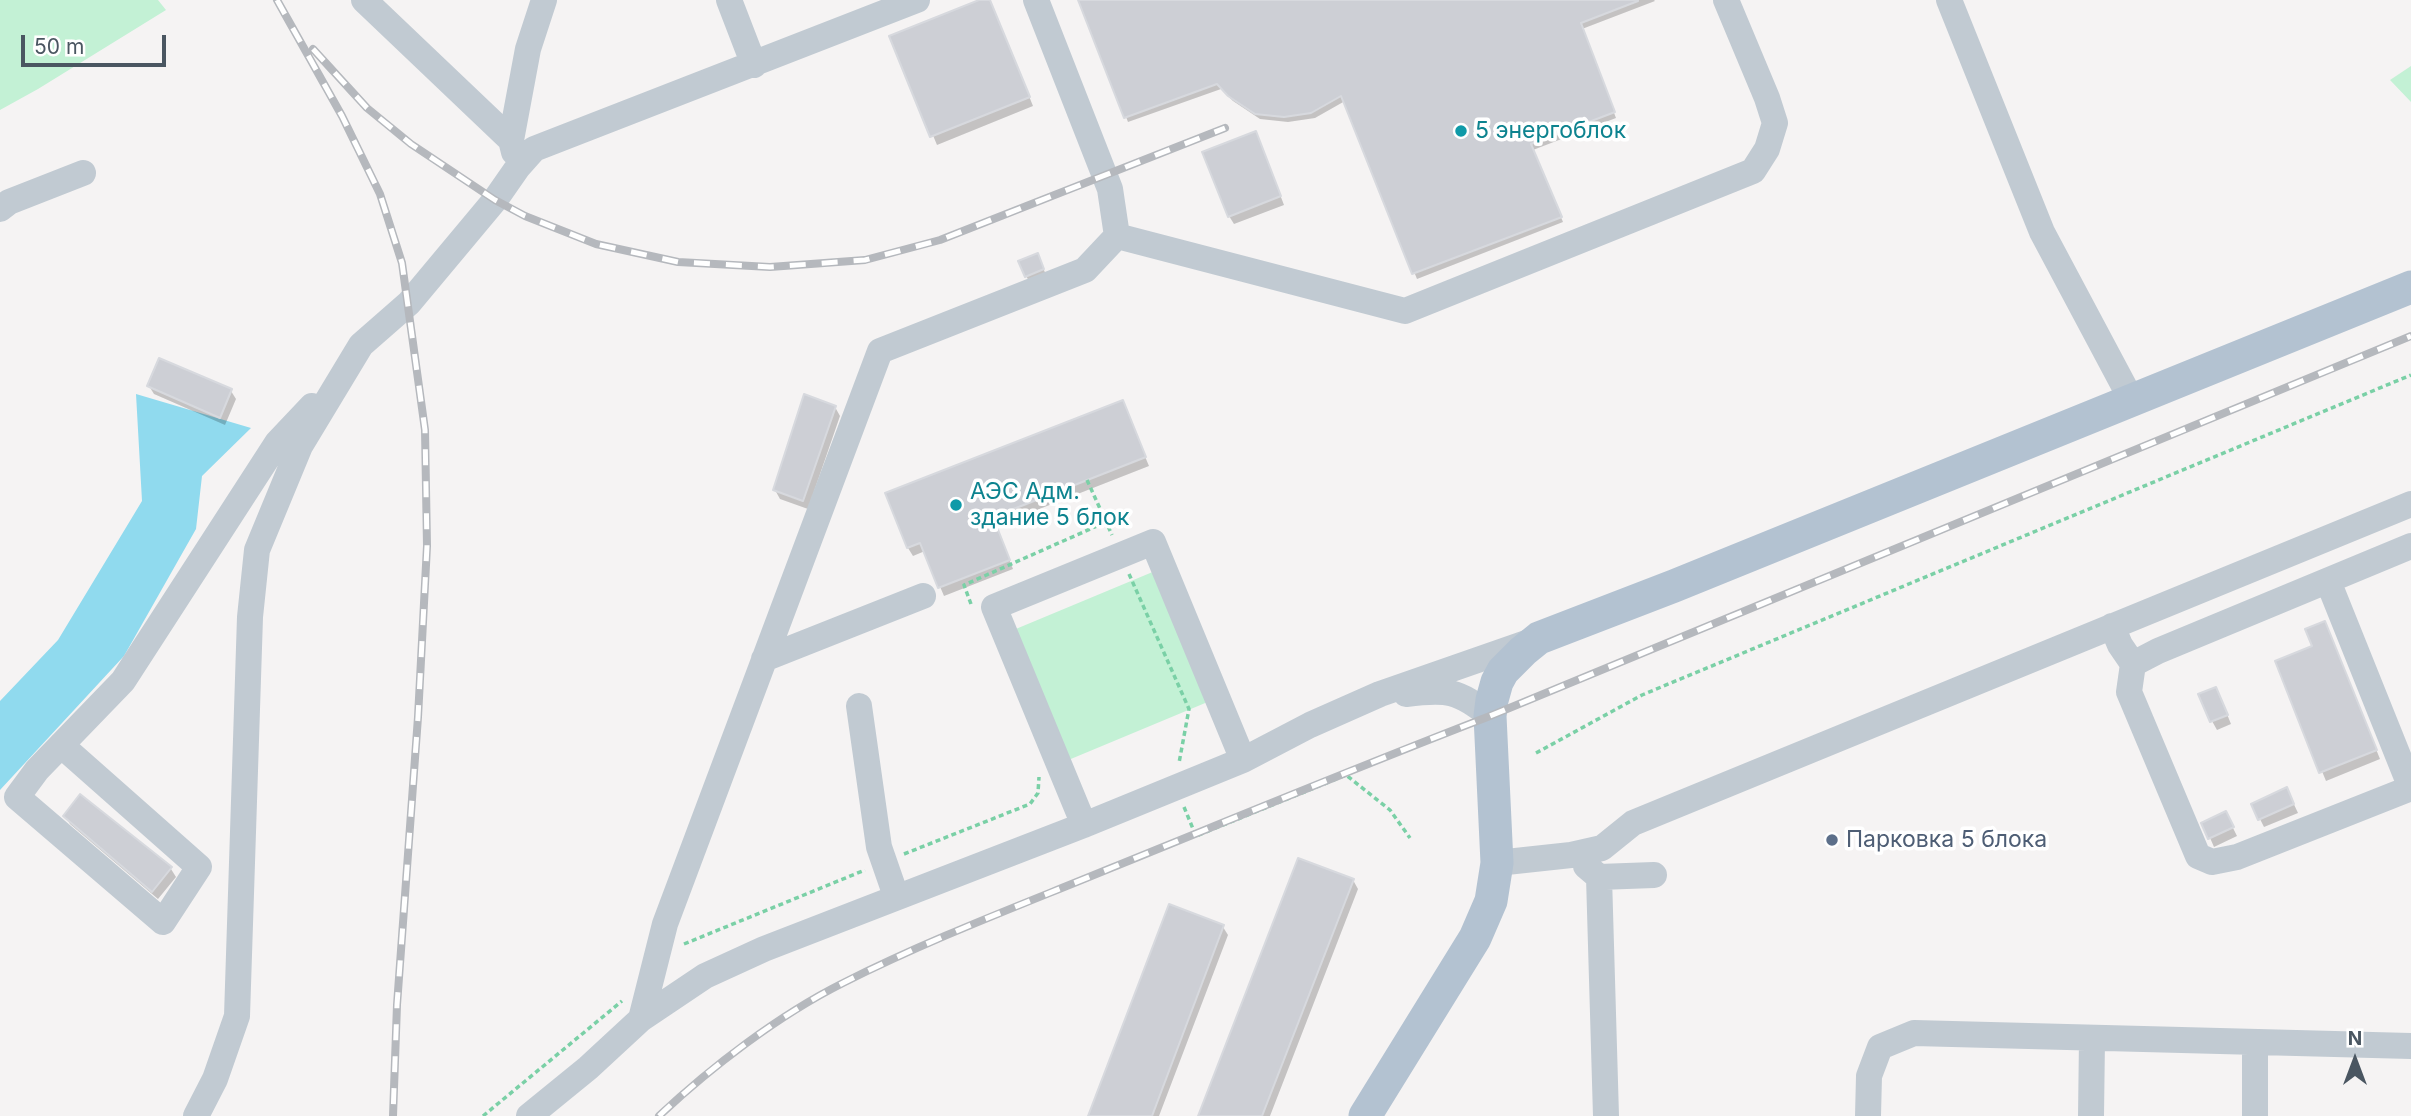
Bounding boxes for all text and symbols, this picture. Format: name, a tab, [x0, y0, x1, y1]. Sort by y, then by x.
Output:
scale bar	[24, 21, 170, 65]
text: 50 m	[34, 34, 84, 59]
place label: 5 энергоблок	[1475, 117, 1626, 145]
marker: 5 энергоблок	[1453, 123, 1469, 139]
place label: АЭС Адм. здание 5 блок	[970, 478, 1129, 532]
marker: АЭС Адм. здание 5 блок	[948, 497, 964, 513]
place label: Парковка 5 блока	[1846, 826, 2047, 854]
marker: Парковка 5 блока	[1824, 832, 1840, 848]
north arrow	[2320, 1025, 2390, 1095]
text: N	[2348, 1027, 2362, 1050]

